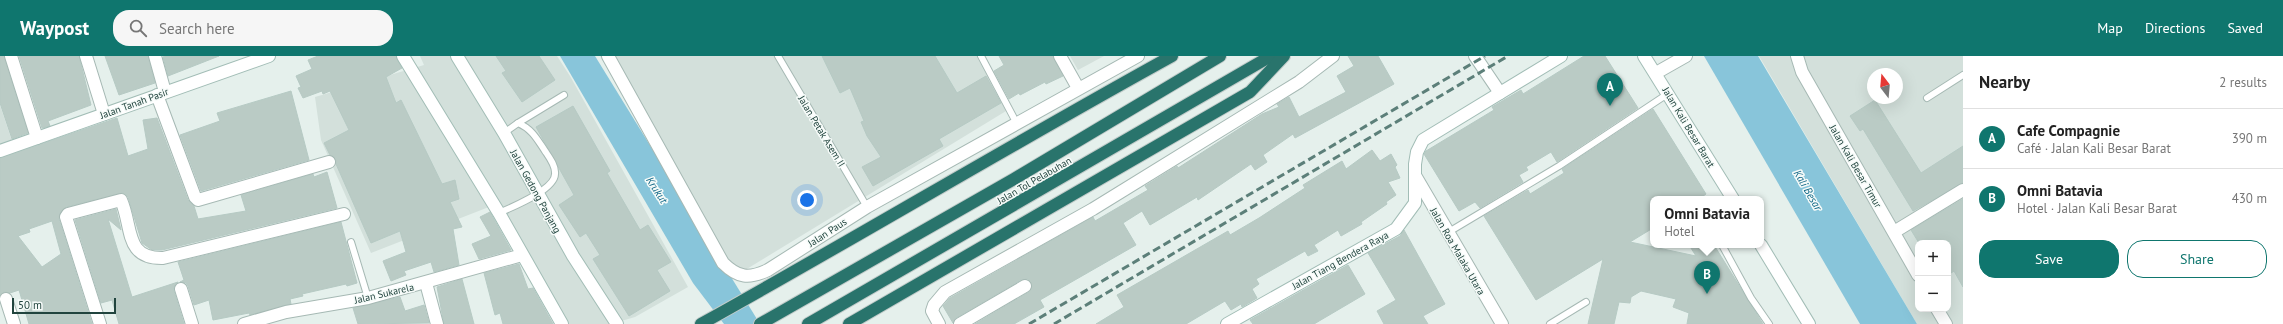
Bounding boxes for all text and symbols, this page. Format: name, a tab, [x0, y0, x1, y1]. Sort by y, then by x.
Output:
search box	[113, 10, 393, 46]
text: Waypost	[20, 16, 89, 40]
icon: search	[127, 17, 149, 39]
text: Search here	[159, 19, 235, 38]
text: Map	[2097, 19, 2123, 37]
text: Directions	[2145, 19, 2205, 37]
text: Saved	[2227, 19, 2263, 37]
north arrow	[1867, 68, 1903, 104]
text: Nearby	[1979, 71, 2030, 93]
pin: A	[1597, 73, 1623, 106]
text: 2 results	[2219, 74, 2267, 91]
street label: Jalan Kali Besar Barat	[1659, 84, 1718, 170]
street label: Jalan Tanah Pasir	[97, 85, 171, 122]
street label: Jalan Petak Asem II	[795, 92, 848, 169]
street label: Jalan Kali Besar Timur	[1826, 121, 1885, 211]
text: Cafe Compagnie	[2017, 121, 2120, 140]
text: A	[1988, 130, 1996, 147]
text: 390 m	[2232, 130, 2267, 147]
text: Café · Jalan Kali Besar Barat	[2017, 140, 2171, 157]
street label: Jalan Gedong Panjang	[507, 146, 564, 235]
street label: Jalan Tol Pelabuhan	[994, 154, 1074, 207]
water label: Kali Besar	[1791, 167, 1826, 214]
water label: Krukut	[643, 174, 671, 207]
text: Omni Batavia	[2017, 181, 2103, 200]
your location	[797, 190, 817, 210]
text: B	[1988, 190, 1996, 207]
text: 430 m	[2232, 190, 2267, 207]
popup	[1650, 196, 1764, 248]
text: Hotel · Jalan Kali Besar Barat	[2017, 200, 2177, 217]
street label: Jalan Roa Malaka Utara	[1427, 204, 1488, 297]
text: Omni Batavia	[1664, 204, 1750, 223]
street label: Jalan Paus	[805, 215, 849, 250]
text: Hotel	[1664, 223, 1695, 240]
street label: Jalan Tiang Bendera Raya	[1289, 228, 1391, 293]
map controls	[1915, 240, 1951, 312]
button: +	[1915, 240, 1951, 276]
button: Save	[1979, 240, 2119, 278]
button: Share	[2127, 240, 2267, 278]
pin: B	[1694, 261, 1720, 294]
button: −	[1915, 276, 1951, 312]
street label: Jalan Sukarela	[352, 280, 415, 307]
scale bar	[12, 296, 116, 315]
text: 50 m	[18, 298, 42, 312]

